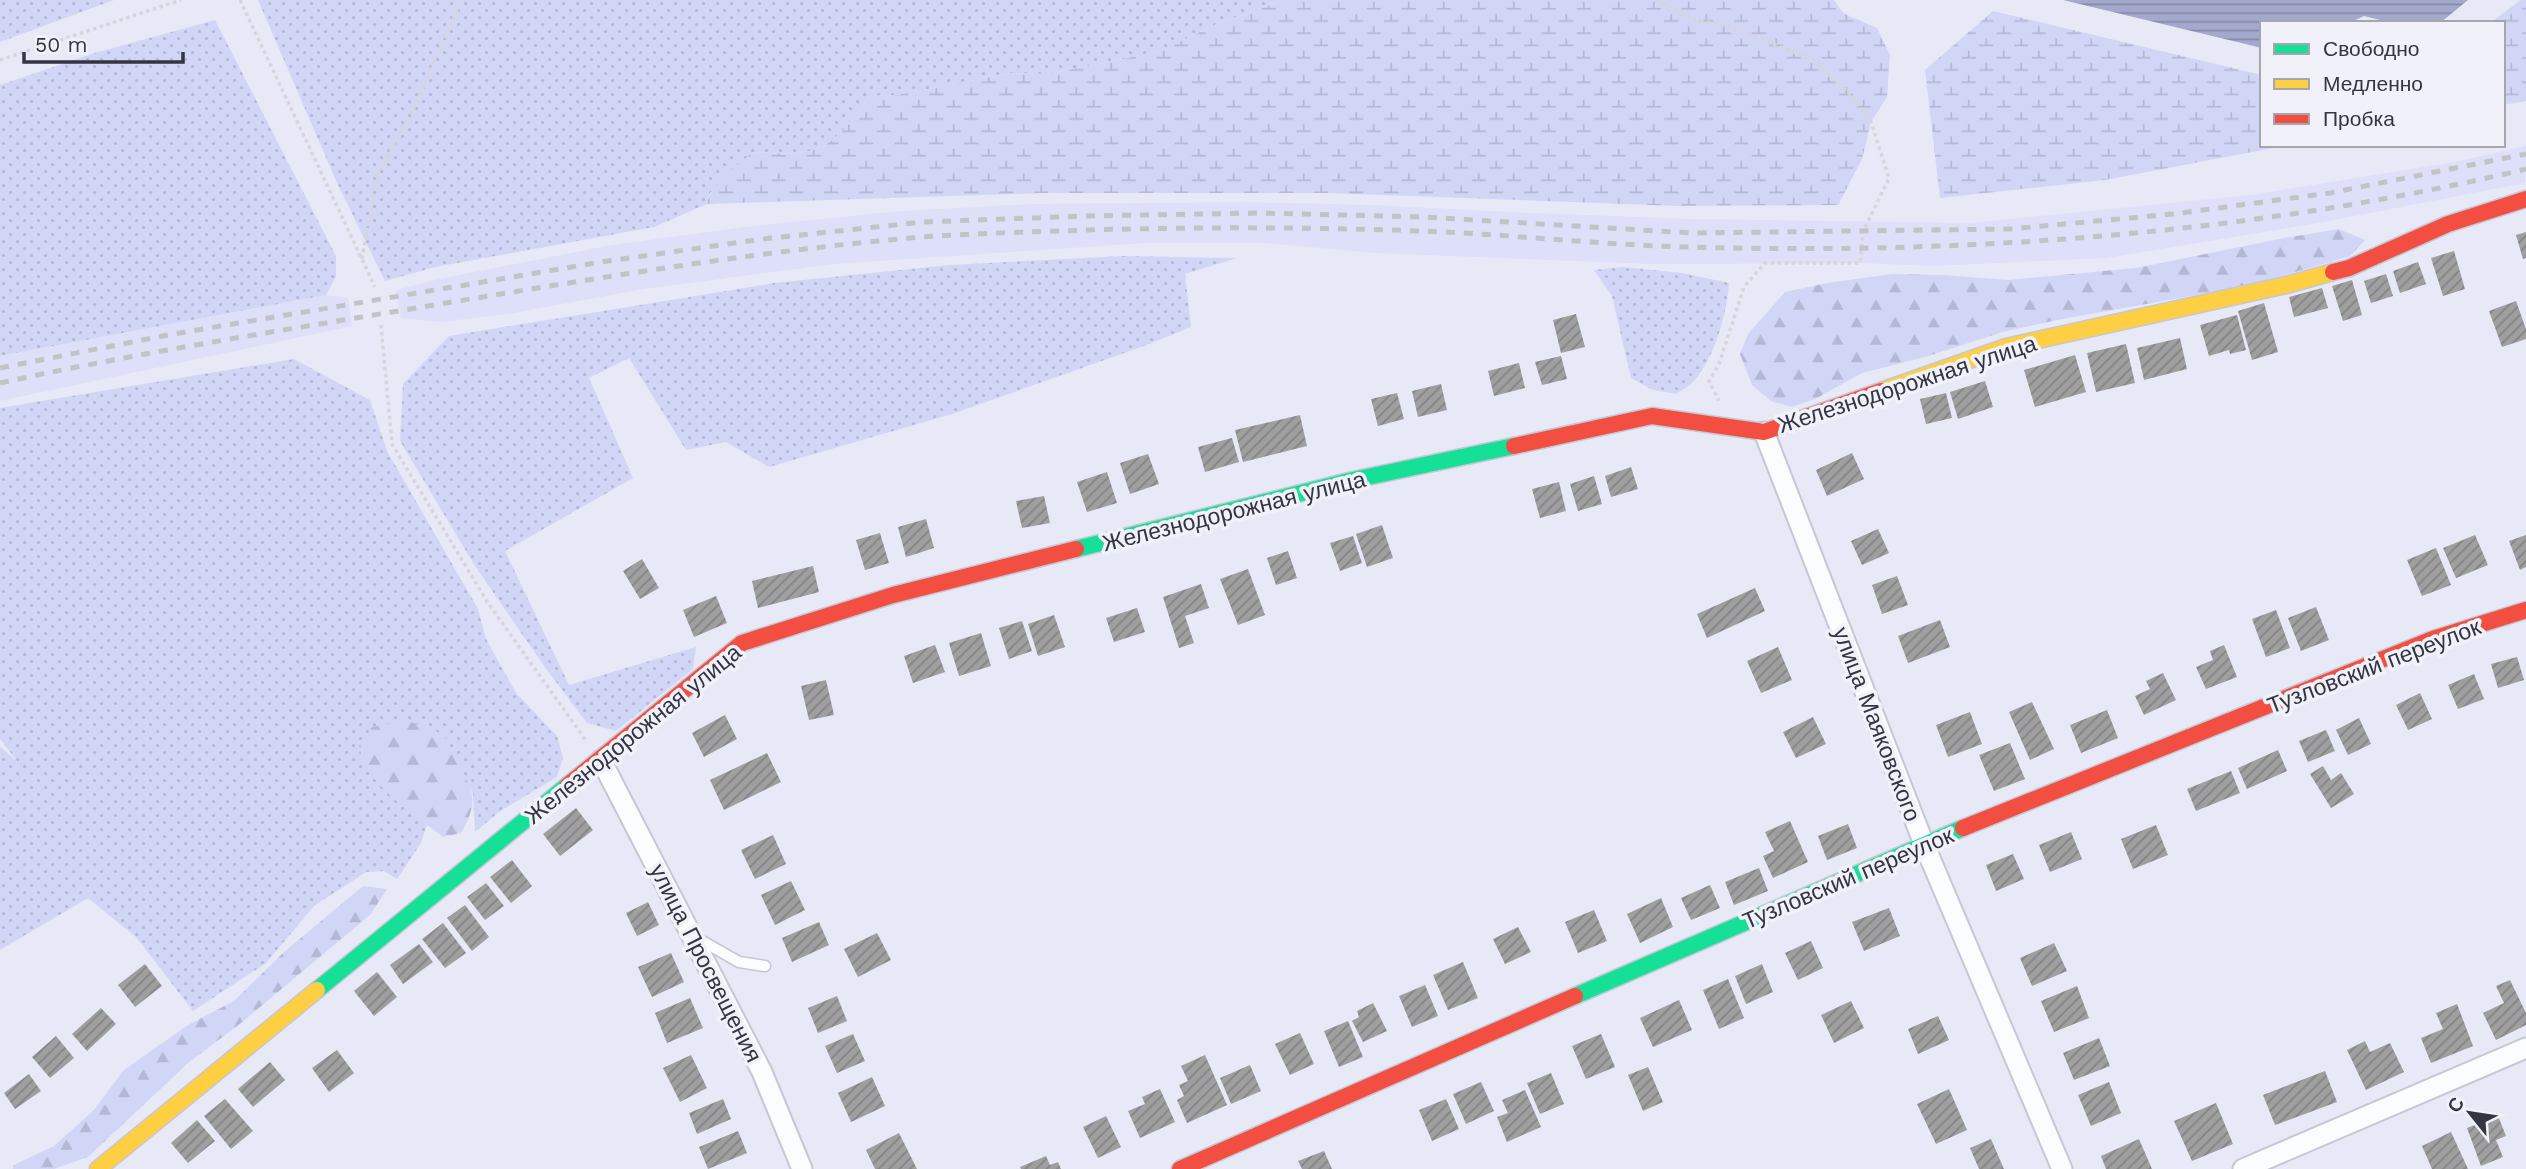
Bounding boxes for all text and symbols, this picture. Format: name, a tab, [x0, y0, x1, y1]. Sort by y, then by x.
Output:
scale bar	[24, 21, 184, 65]
legend	[2260, 21, 2505, 147]
text: 50 m	[35, 32, 87, 57]
text: Свободно	[2323, 36, 2420, 61]
text: Медленно	[2323, 71, 2423, 96]
text: Пробка	[2323, 106, 2395, 131]
street label: Железнодорожная улица	[1775, 330, 2040, 439]
street label: Железнодорожная улица	[1100, 466, 1369, 557]
street label: Тузловский переулок	[2264, 613, 2485, 720]
street label: улица Маяковского	[1827, 623, 1926, 825]
street label: Железнодорожная улица	[520, 639, 747, 830]
street label: Тузловский переулок	[1739, 821, 1958, 935]
street label: улица Просвещения	[644, 860, 767, 1067]
north arrow	[2435, 1078, 2505, 1148]
text: С	[2442, 1093, 2469, 1116]

